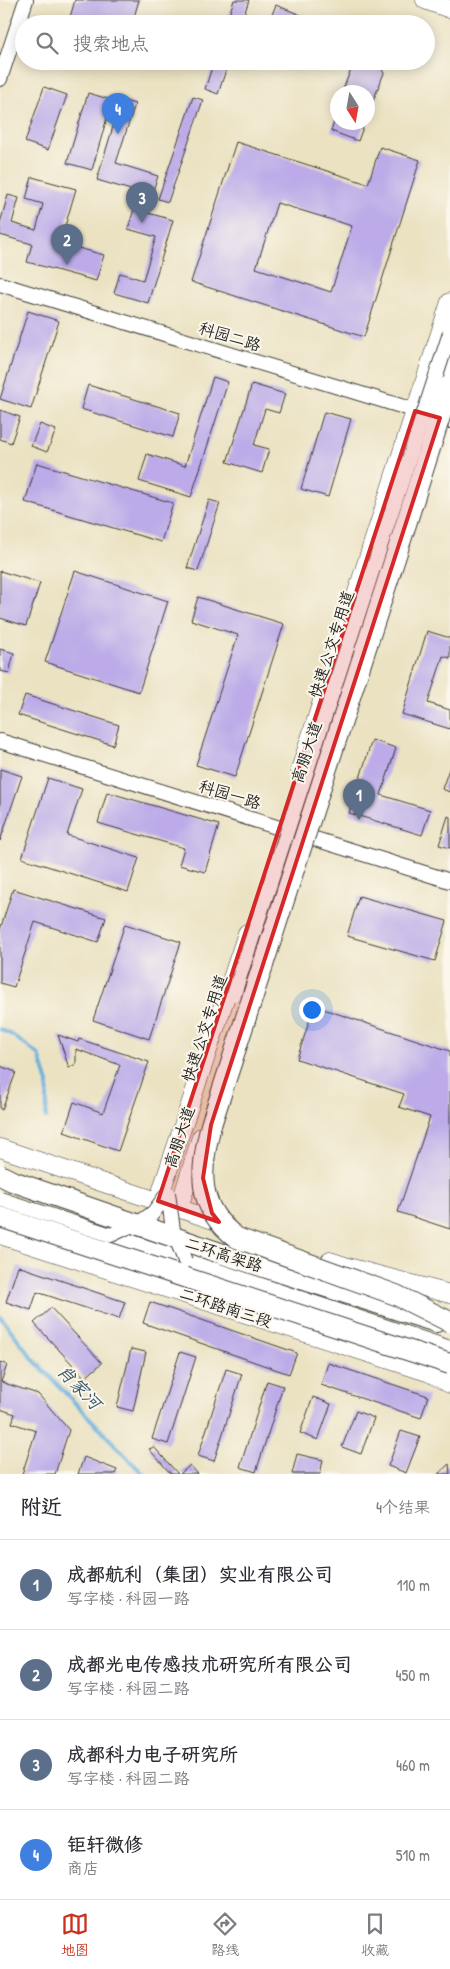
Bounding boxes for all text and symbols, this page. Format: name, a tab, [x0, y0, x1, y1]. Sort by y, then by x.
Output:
search box	[15, 15, 435, 70]
icon: search	[33, 29, 61, 57]
text: 搜索地点	[73, 30, 149, 56]
north arrow	[330, 85, 375, 130]
pin: 4	[102, 93, 134, 134]
pin: 3	[126, 182, 158, 223]
pin: 2	[51, 224, 83, 265]
street label: 科园二路	[196, 316, 264, 356]
street label: 快速公交专用道	[303, 587, 359, 701]
street label: 高朋大道	[286, 718, 326, 786]
street label: 科园一路	[196, 774, 264, 814]
pin: 1	[343, 779, 375, 820]
street label: 快速公交专用道	[176, 971, 232, 1085]
your location	[299, 997, 325, 1023]
street label: 高朋大道	[159, 1103, 199, 1171]
street label: 二环高架路	[183, 1231, 265, 1277]
street label: 二环路南三段	[177, 1282, 275, 1332]
water label: 肖家河	[52, 1359, 109, 1417]
text: 附近	[20, 1492, 62, 1521]
text: 4个结果	[376, 1496, 430, 1518]
text: 成都航利（集团）实业有限公司	[67, 1561, 333, 1587]
text: 1	[33, 1574, 39, 1596]
text: 110 m	[397, 1574, 430, 1596]
text: 写字楼 · 科园一路	[67, 1587, 190, 1609]
text: 成都光电传感技术研究所有限公司	[67, 1651, 352, 1677]
text: 2	[32, 1664, 40, 1686]
text: 450 m	[396, 1664, 430, 1686]
text: 写字楼 · 科园二路	[67, 1677, 190, 1699]
text: 成都科力电子研究所	[67, 1741, 238, 1767]
text: 3	[32, 1754, 40, 1776]
text: 460 m	[396, 1754, 430, 1776]
text: 写字楼 · 科园二路	[67, 1767, 190, 1789]
text: 钜轩微修	[67, 1831, 143, 1857]
text: 4	[33, 1844, 39, 1866]
text: 510 m	[396, 1844, 430, 1866]
text: 商店	[67, 1857, 99, 1879]
tab: 地图	[61, 1910, 89, 1959]
tab: 路线	[211, 1910, 239, 1959]
tab: 收藏	[361, 1910, 389, 1959]

